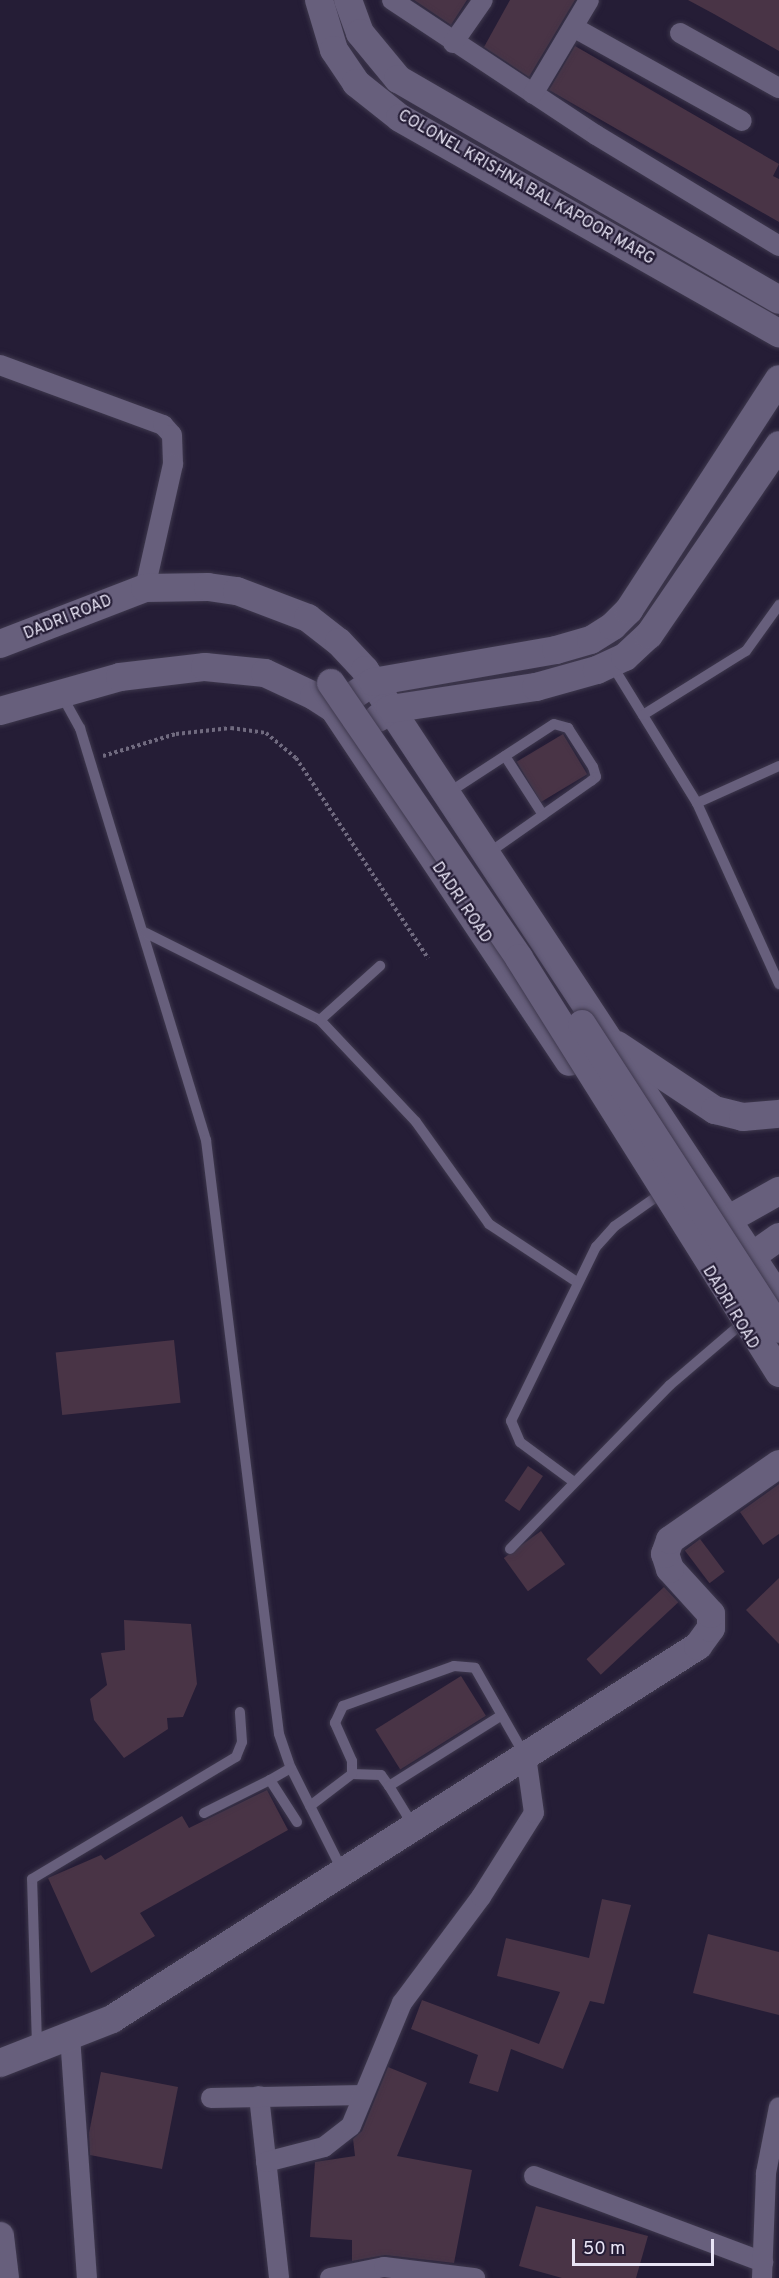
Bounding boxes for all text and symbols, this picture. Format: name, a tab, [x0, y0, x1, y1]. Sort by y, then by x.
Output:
street label: COLONEL KRISHNA BAL KAPOOR MARG	[394, 106, 658, 270]
street label: DADRI ROAD	[21, 592, 115, 644]
street label: DADRI ROAD	[427, 859, 495, 947]
street label: DADRI ROAD	[698, 1263, 762, 1353]
scale bar	[575, 2227, 718, 2265]
text: 50 m	[583, 2238, 625, 2261]

